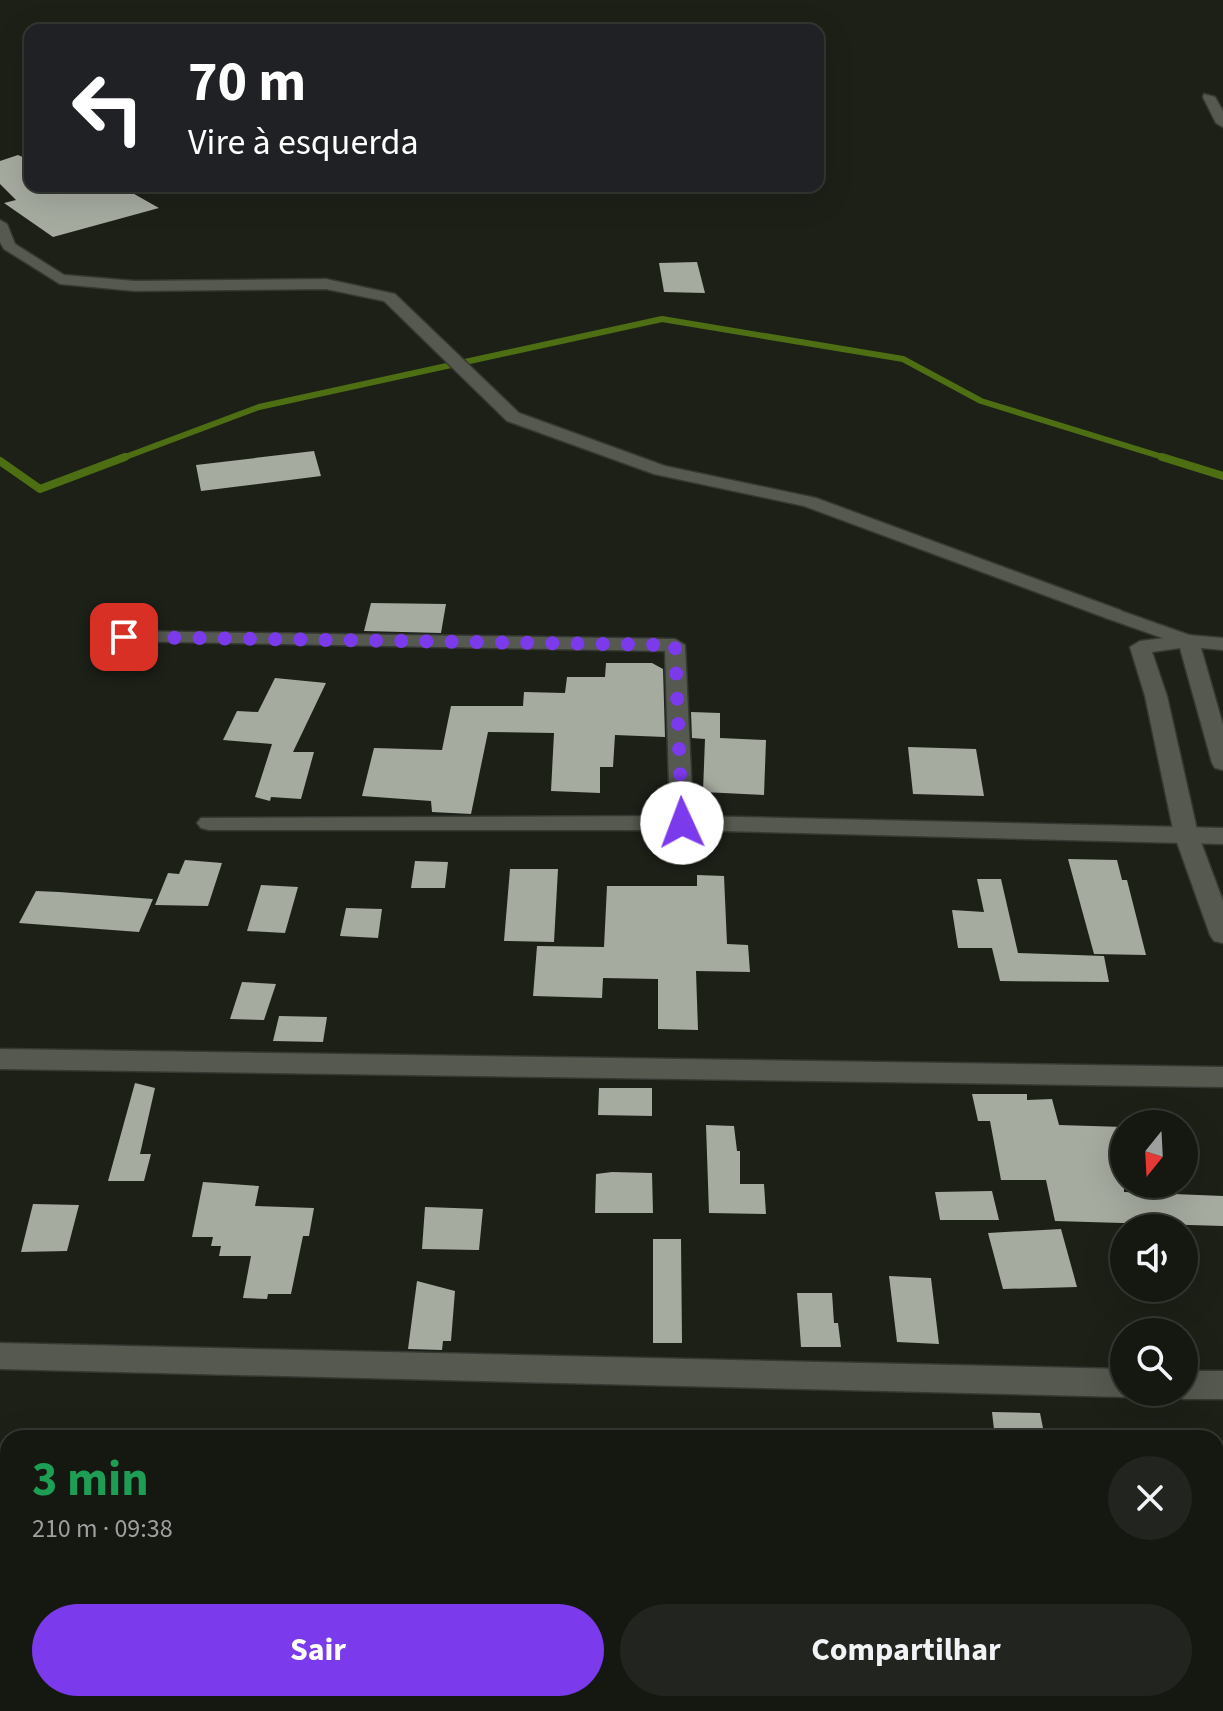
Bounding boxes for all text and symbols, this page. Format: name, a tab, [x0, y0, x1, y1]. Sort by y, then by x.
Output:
text: 70 m	[188, 43, 306, 122]
icon: left	[56, 56, 160, 160]
text: Vire à esquerda	[188, 117, 419, 168]
pin	[90, 603, 158, 671]
icon: arrive	[102, 615, 146, 659]
position arrow	[640, 781, 724, 865]
north arrow	[1110, 1110, 1198, 1198]
map controls	[1110, 1110, 1198, 1406]
button: sound	[1110, 1214, 1198, 1302]
button: search	[1110, 1318, 1198, 1406]
text: 3 min	[32, 1446, 149, 1514]
button: close	[1108, 1456, 1192, 1540]
text: 210 m · 09:38	[32, 1510, 173, 1547]
button: Sair	[32, 1604, 604, 1696]
button: Compartilhar	[620, 1604, 1192, 1696]

